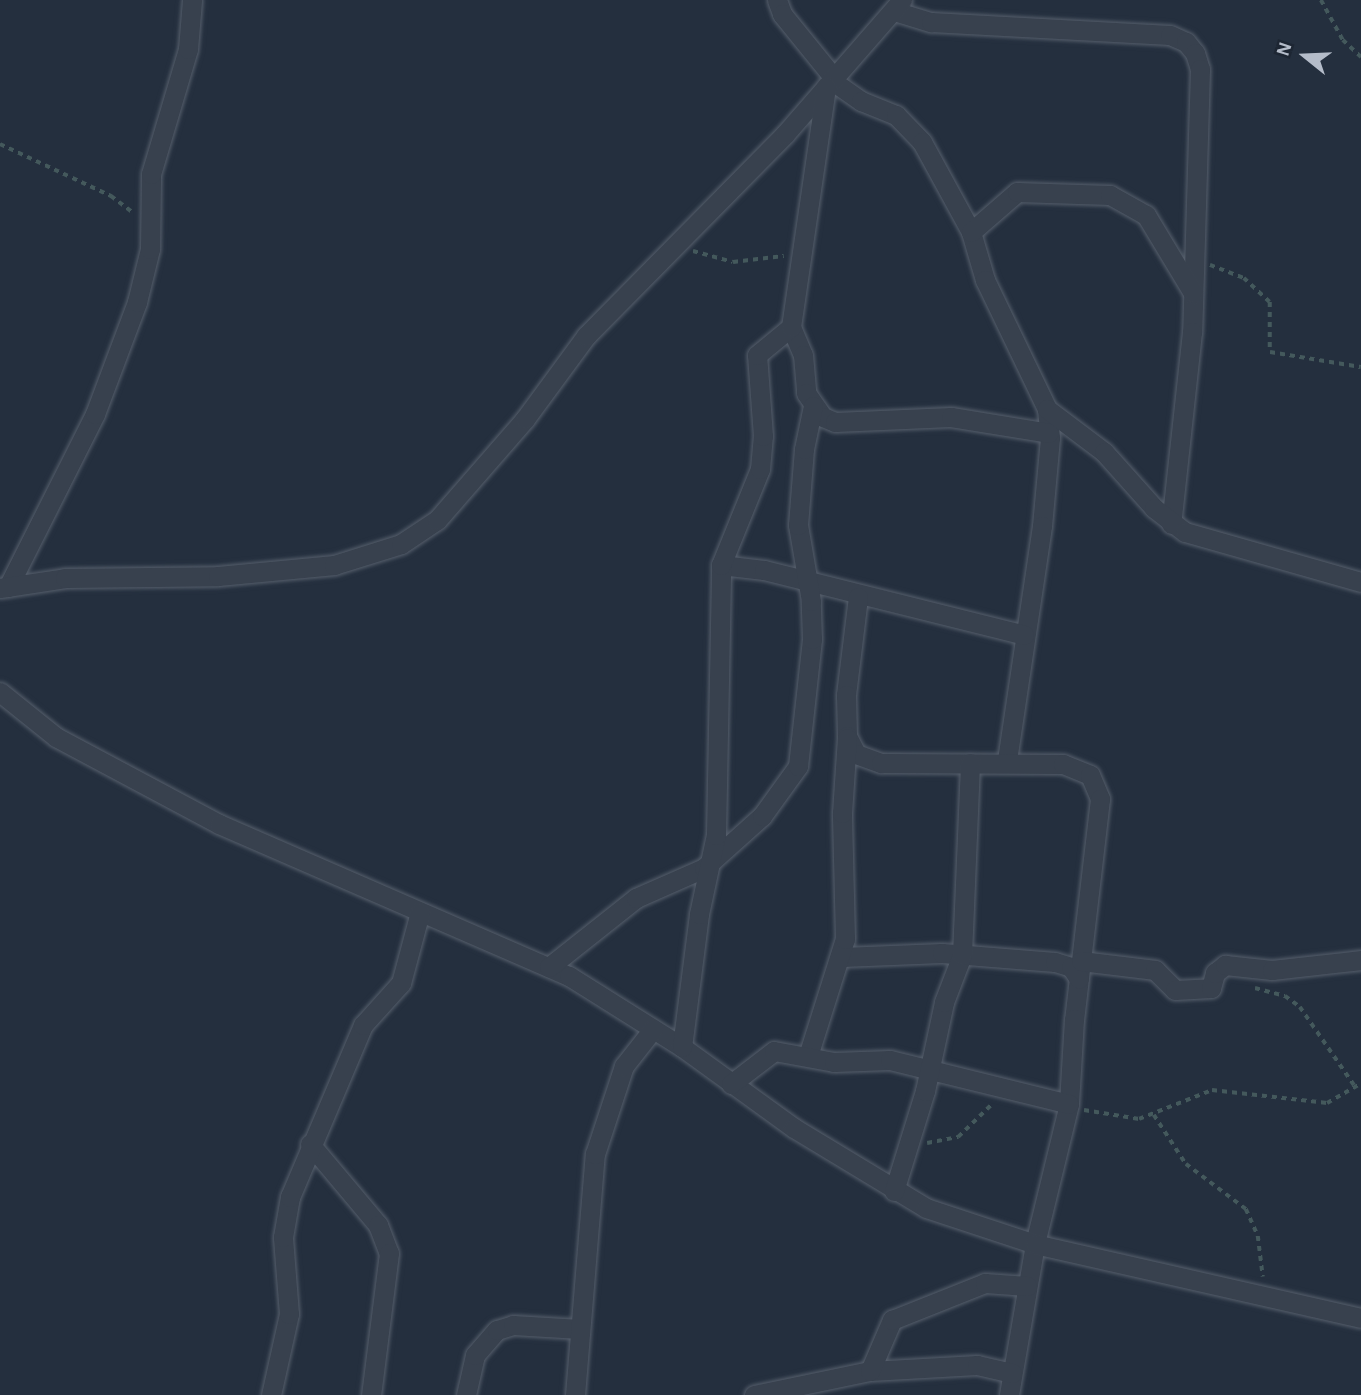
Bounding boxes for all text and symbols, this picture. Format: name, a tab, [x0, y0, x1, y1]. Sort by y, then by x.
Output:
north arrow	[1270, 21, 1340, 91]
text: N	[1273, 40, 1296, 59]

